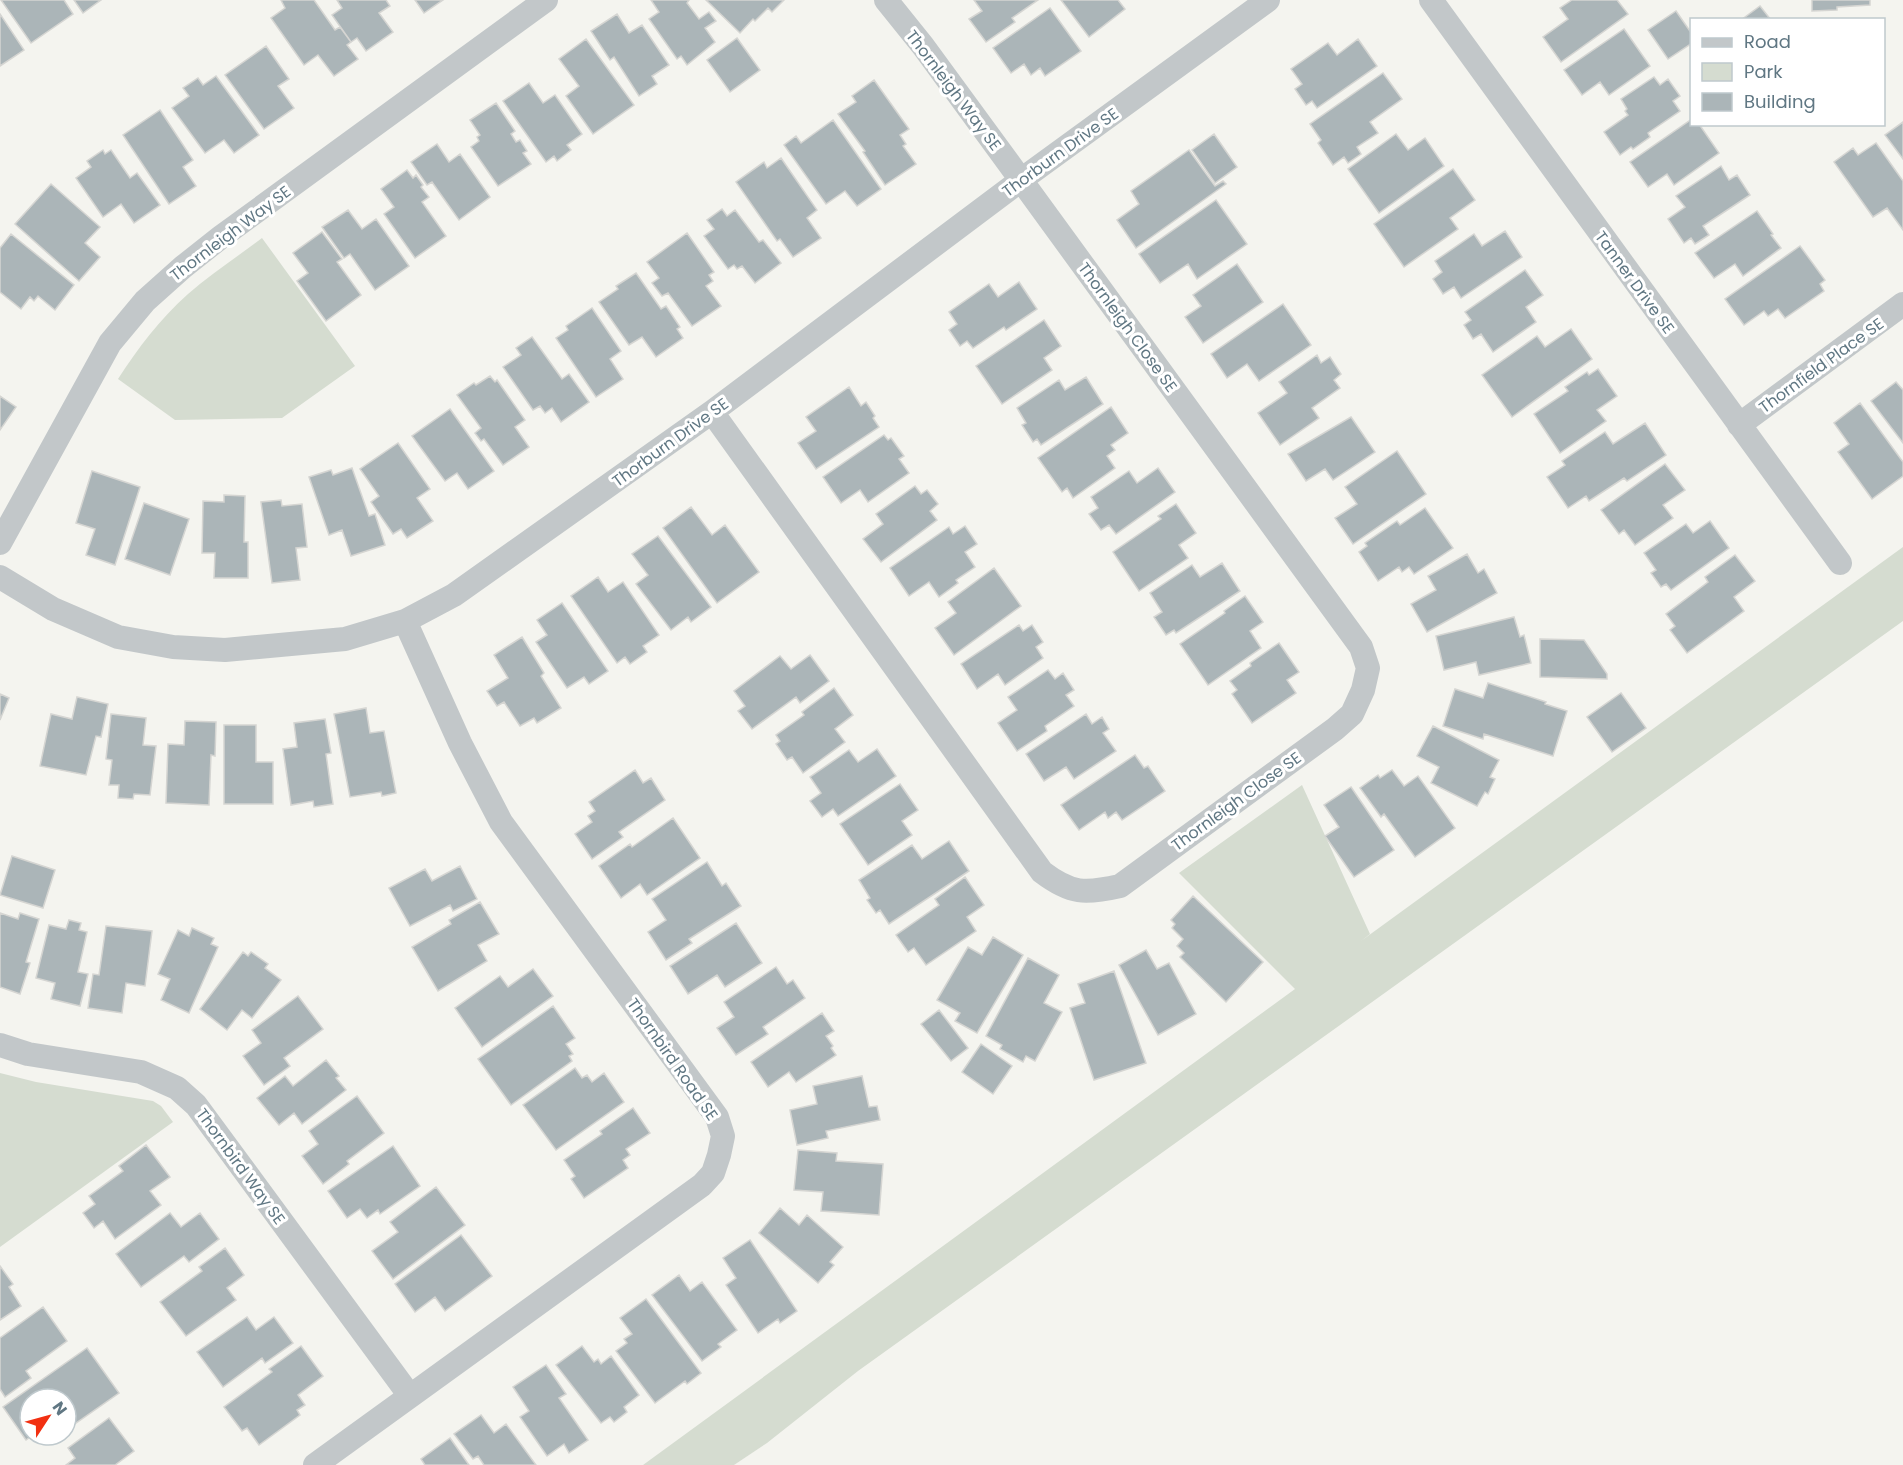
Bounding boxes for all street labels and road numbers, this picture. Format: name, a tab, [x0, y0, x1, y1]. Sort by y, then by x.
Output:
street label: Thornleigh Way SE	[901, 25, 1007, 155]
street label: Thorburn Drive SE	[997, 102, 1123, 202]
street label: Thornleigh Way SE	[165, 180, 295, 286]
street label: Tanner Drive SE	[1589, 226, 1680, 338]
street label: Thornleigh Close SE	[1073, 258, 1182, 397]
street label: Thornfield Place SE	[1754, 312, 1888, 419]
street label: Thorburn Drive SE	[607, 392, 733, 492]
street label: Thornleigh Close SE	[1167, 747, 1306, 856]
street label: Thornbird Road SE	[622, 993, 723, 1125]
street label: Thornbird Way SE	[191, 1104, 291, 1229]

